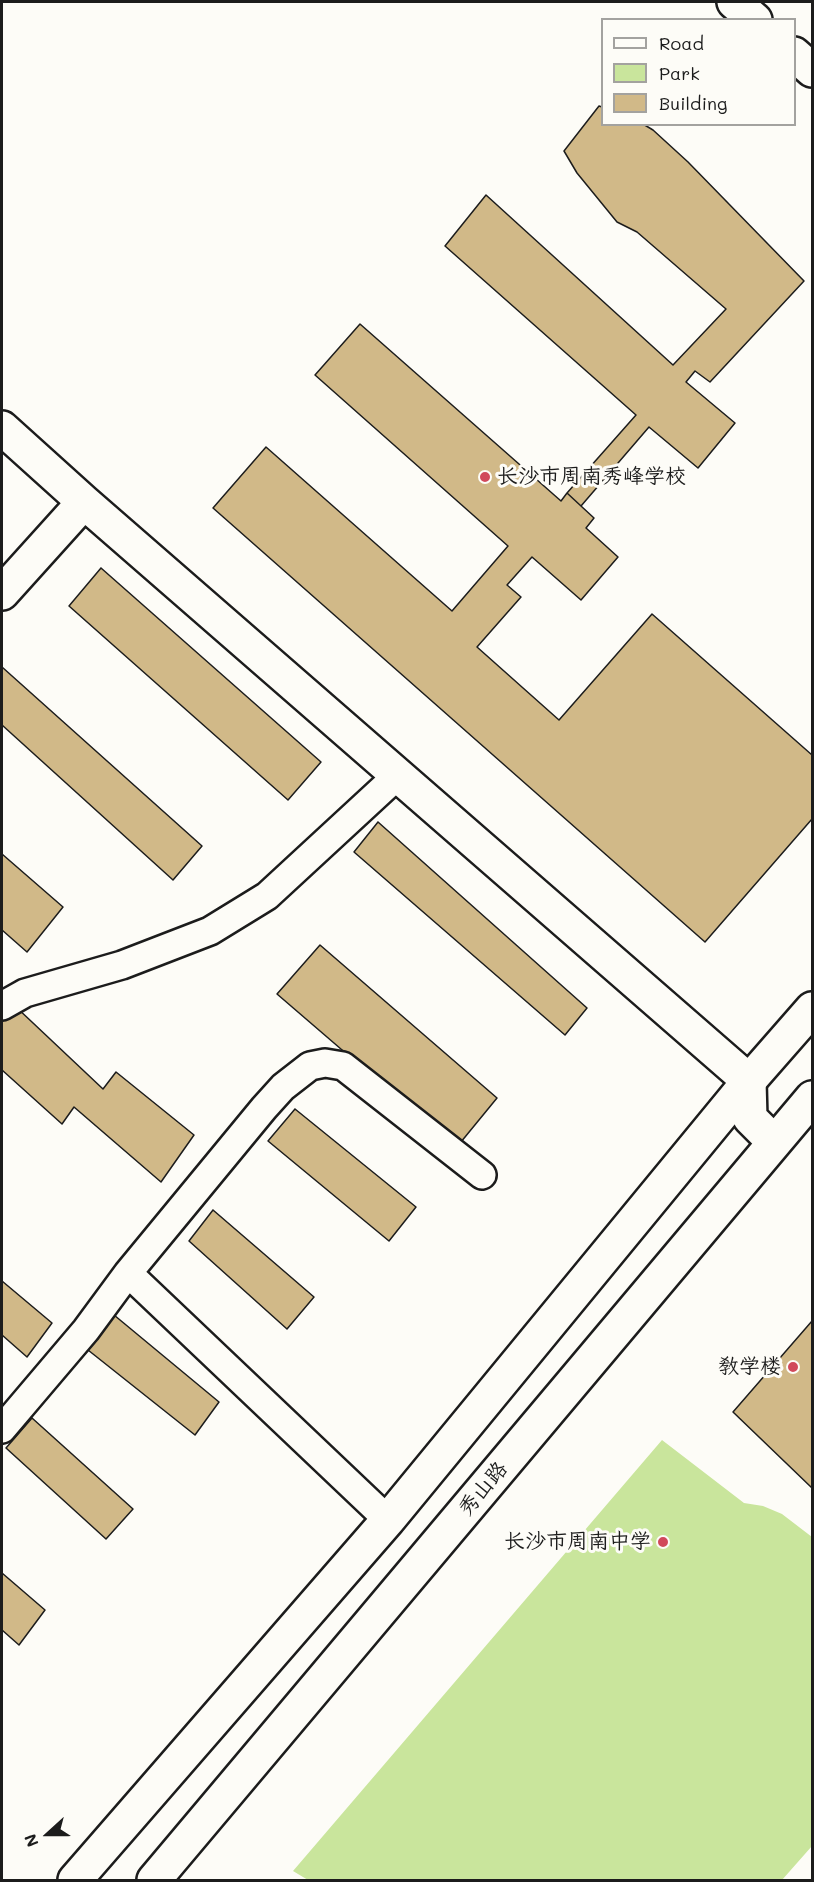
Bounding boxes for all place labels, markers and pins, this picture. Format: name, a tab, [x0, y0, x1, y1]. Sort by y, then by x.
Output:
place label: 长沙市周南秀峰学校	[497, 464, 686, 490]
marker: 长沙市周南秀峰学校	[478, 470, 492, 484]
place label: 教学楼	[718, 1354, 781, 1380]
marker: 教学楼	[786, 1360, 800, 1374]
place label: 长沙市周南中学	[504, 1529, 651, 1555]
marker: 长沙市周南中学	[656, 1535, 670, 1549]

